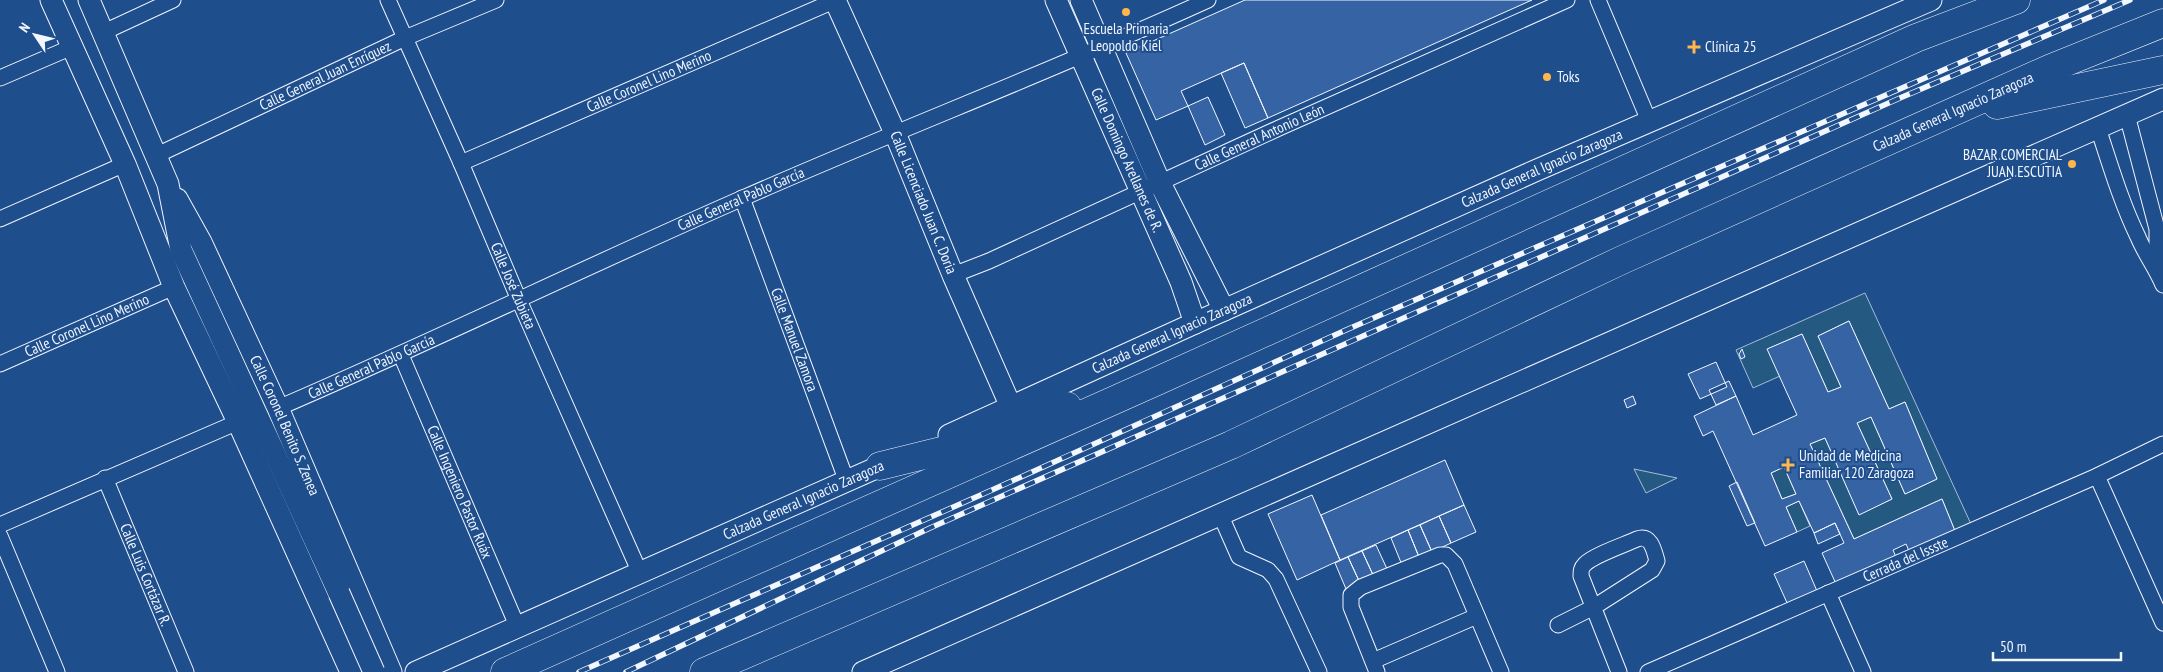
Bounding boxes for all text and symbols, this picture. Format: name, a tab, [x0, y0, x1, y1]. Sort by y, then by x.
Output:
marker: Escuela Primaria Leopoldo Kiel	[1120, 6, 1132, 18]
north arrow	[10, 10, 60, 60]
text: N	[15, 19, 34, 36]
place label: Escuela Primaria Leopoldo Kiel	[1083, 19, 1169, 55]
street label: Calle General Juan Enríquez	[256, 36, 394, 114]
place label: Clínica 25	[1705, 37, 1756, 56]
marker: Clínica 25	[1687, 40, 1701, 54]
street label: Calle Coronel Lino Merino	[584, 45, 714, 116]
place label: Toks	[1557, 67, 1580, 86]
street label: Calzada General Ignacio Zaragoza	[1870, 67, 2036, 156]
marker: Toks	[1541, 71, 1553, 83]
street label: Calle Domingo Arellanes de R.	[1087, 85, 1168, 235]
street label: Calle General Antonio León	[1191, 99, 1327, 174]
street label: Calzada General Ignacio Zaragoza	[1458, 124, 1625, 212]
street label: Calle Licenciado Juan C. Doria	[886, 128, 962, 277]
place label: BAZAR COMERCIAL JUAN ESCUTIA	[1963, 145, 2063, 181]
marker: BAZAR COMERCIAL JUAN ESCUTIA	[2066, 158, 2078, 170]
street label: Calle General Pablo García	[674, 163, 807, 235]
street label: Calle José Zubieta	[487, 239, 541, 332]
street label: Calle Manuel Zamora	[767, 285, 823, 394]
street label: Calle Coronel Lino Merino	[22, 289, 152, 361]
street label: Calzada General Ignacio Zaragoza	[1089, 289, 1255, 378]
street label: Calle General Pablo García	[305, 330, 437, 403]
street label: Calle Coronel Benito S. Zenea	[246, 352, 324, 498]
street label: Calle Ingeniero Pastor Ruáx	[423, 422, 497, 561]
place label: Unidad de Medicina Familiar 120 Zaragoza	[1799, 446, 1914, 482]
street label: Calzada General Ignacio Zaragoza	[720, 456, 887, 544]
marker: Unidad de Medicina Familiar 120 Zaragoza	[1781, 458, 1795, 472]
street label: Calle Luis Cortázar R.	[116, 521, 176, 629]
street label: Cerrada del Issste	[1860, 532, 1951, 586]
scale bar	[1993, 630, 2120, 662]
text: 50 m	[2000, 637, 2026, 656]

